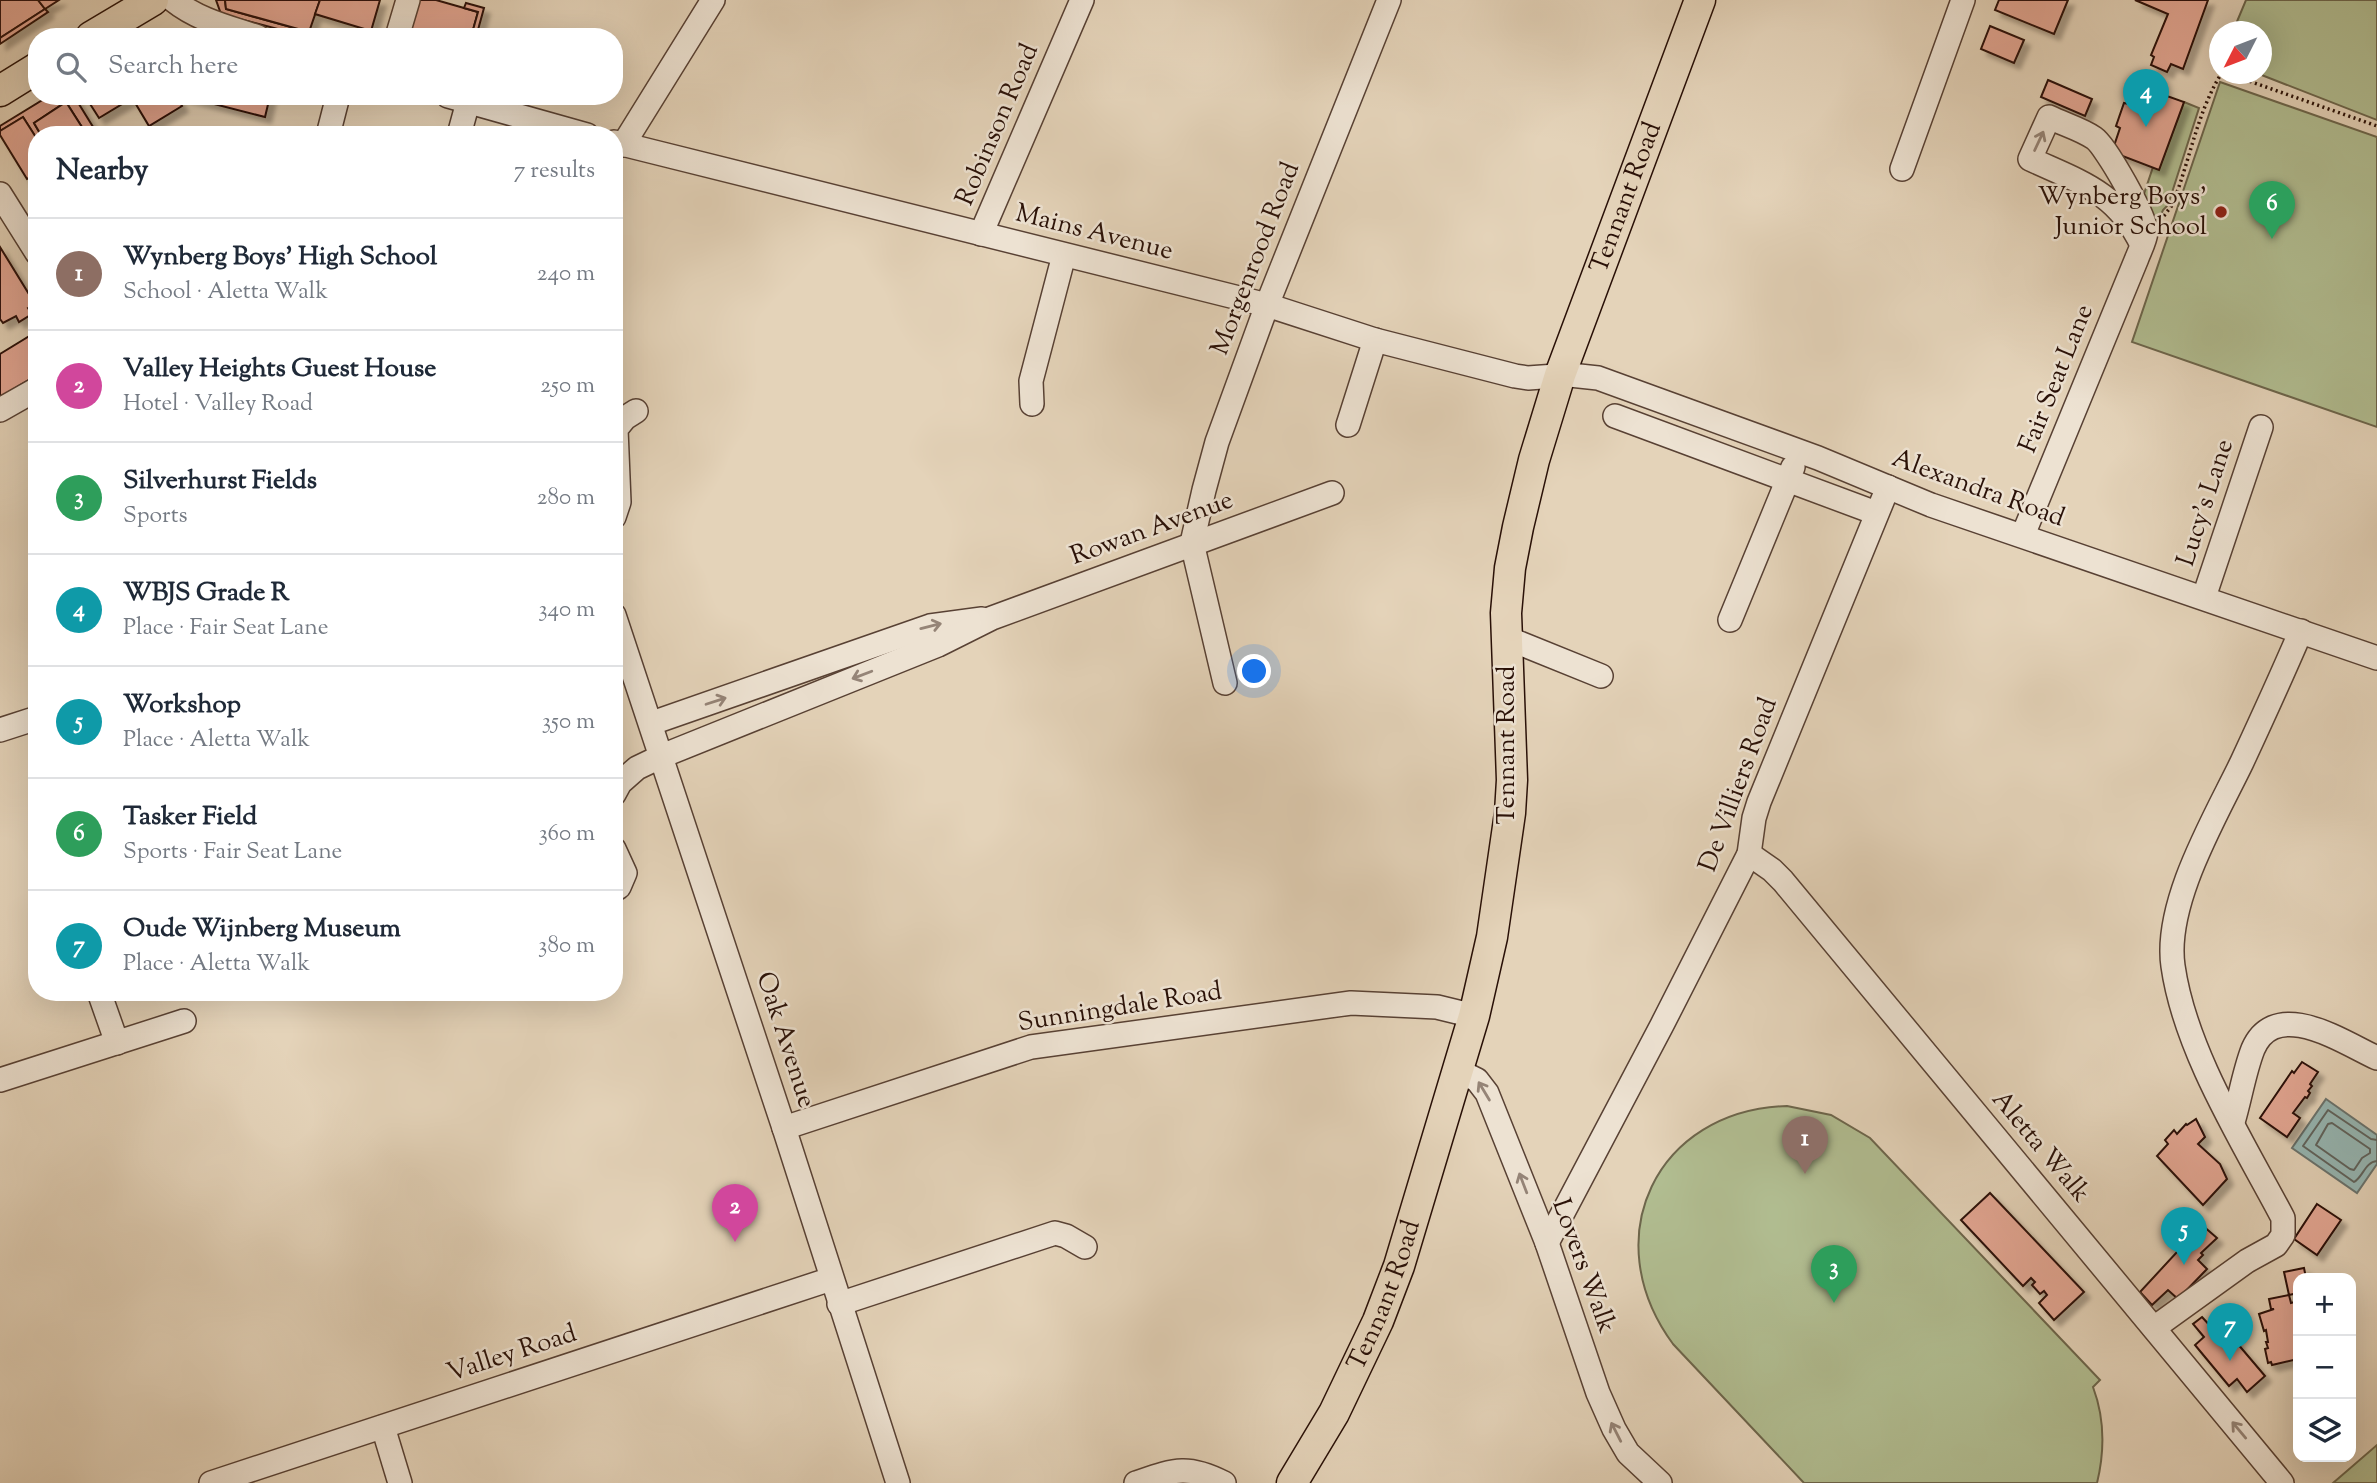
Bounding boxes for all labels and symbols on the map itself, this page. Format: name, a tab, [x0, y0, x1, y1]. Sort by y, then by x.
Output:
north arrow	[2209, 21, 2272, 84]
street label: Robinson Road	[947, 38, 1049, 212]
pin: 4	[2123, 69, 2169, 127]
street label: Tennant Road	[1581, 116, 1671, 279]
one-way arrow	[2033, 130, 2046, 151]
street label: Morgenrood Road	[1202, 157, 1310, 361]
place label: Wynberg Boys' Junior School	[2037, 179, 2207, 246]
pin: 6	[2249, 181, 2295, 239]
street label: Mains Avenue	[1011, 196, 1177, 270]
marker: Wynberg Boys' Junior School	[2213, 204, 2229, 220]
street label: Fair Seat Lane	[2010, 299, 2104, 459]
street label: Lucy's Lane	[2168, 435, 2244, 571]
street label: Alexandra Road	[1886, 441, 2070, 538]
street label: Rowan Avenue	[1066, 482, 1238, 576]
one-way arrow	[919, 619, 942, 633]
your location	[1237, 654, 1271, 688]
street label: Tennant Road	[1489, 665, 1526, 824]
one-way arrow	[852, 669, 874, 682]
street label: De Villiers Road	[1690, 692, 1788, 877]
one-way arrow	[705, 694, 727, 707]
street label: Oak Avenue	[746, 967, 824, 1113]
street label: Sunningdale Road	[1015, 974, 1225, 1042]
one-way arrow	[1477, 1082, 1491, 1102]
street label: Aletta Walk	[1982, 1083, 2098, 1211]
pin: 1	[1782, 1116, 1828, 1174]
one-way arrow	[1516, 1173, 1529, 1195]
pin: 2	[712, 1184, 758, 1242]
street label: Lovers Walk	[1542, 1194, 1624, 1338]
pin: 5	[2161, 1207, 2207, 1265]
street label: Tennant Road	[1338, 1215, 1430, 1377]
pin: 3	[1811, 1245, 1857, 1303]
pin: 7	[2207, 1303, 2253, 1361]
street label: Valley Road	[442, 1316, 582, 1392]
one-way arrow	[1609, 1422, 1623, 1443]
one-way arrow	[2231, 1422, 2246, 1440]

